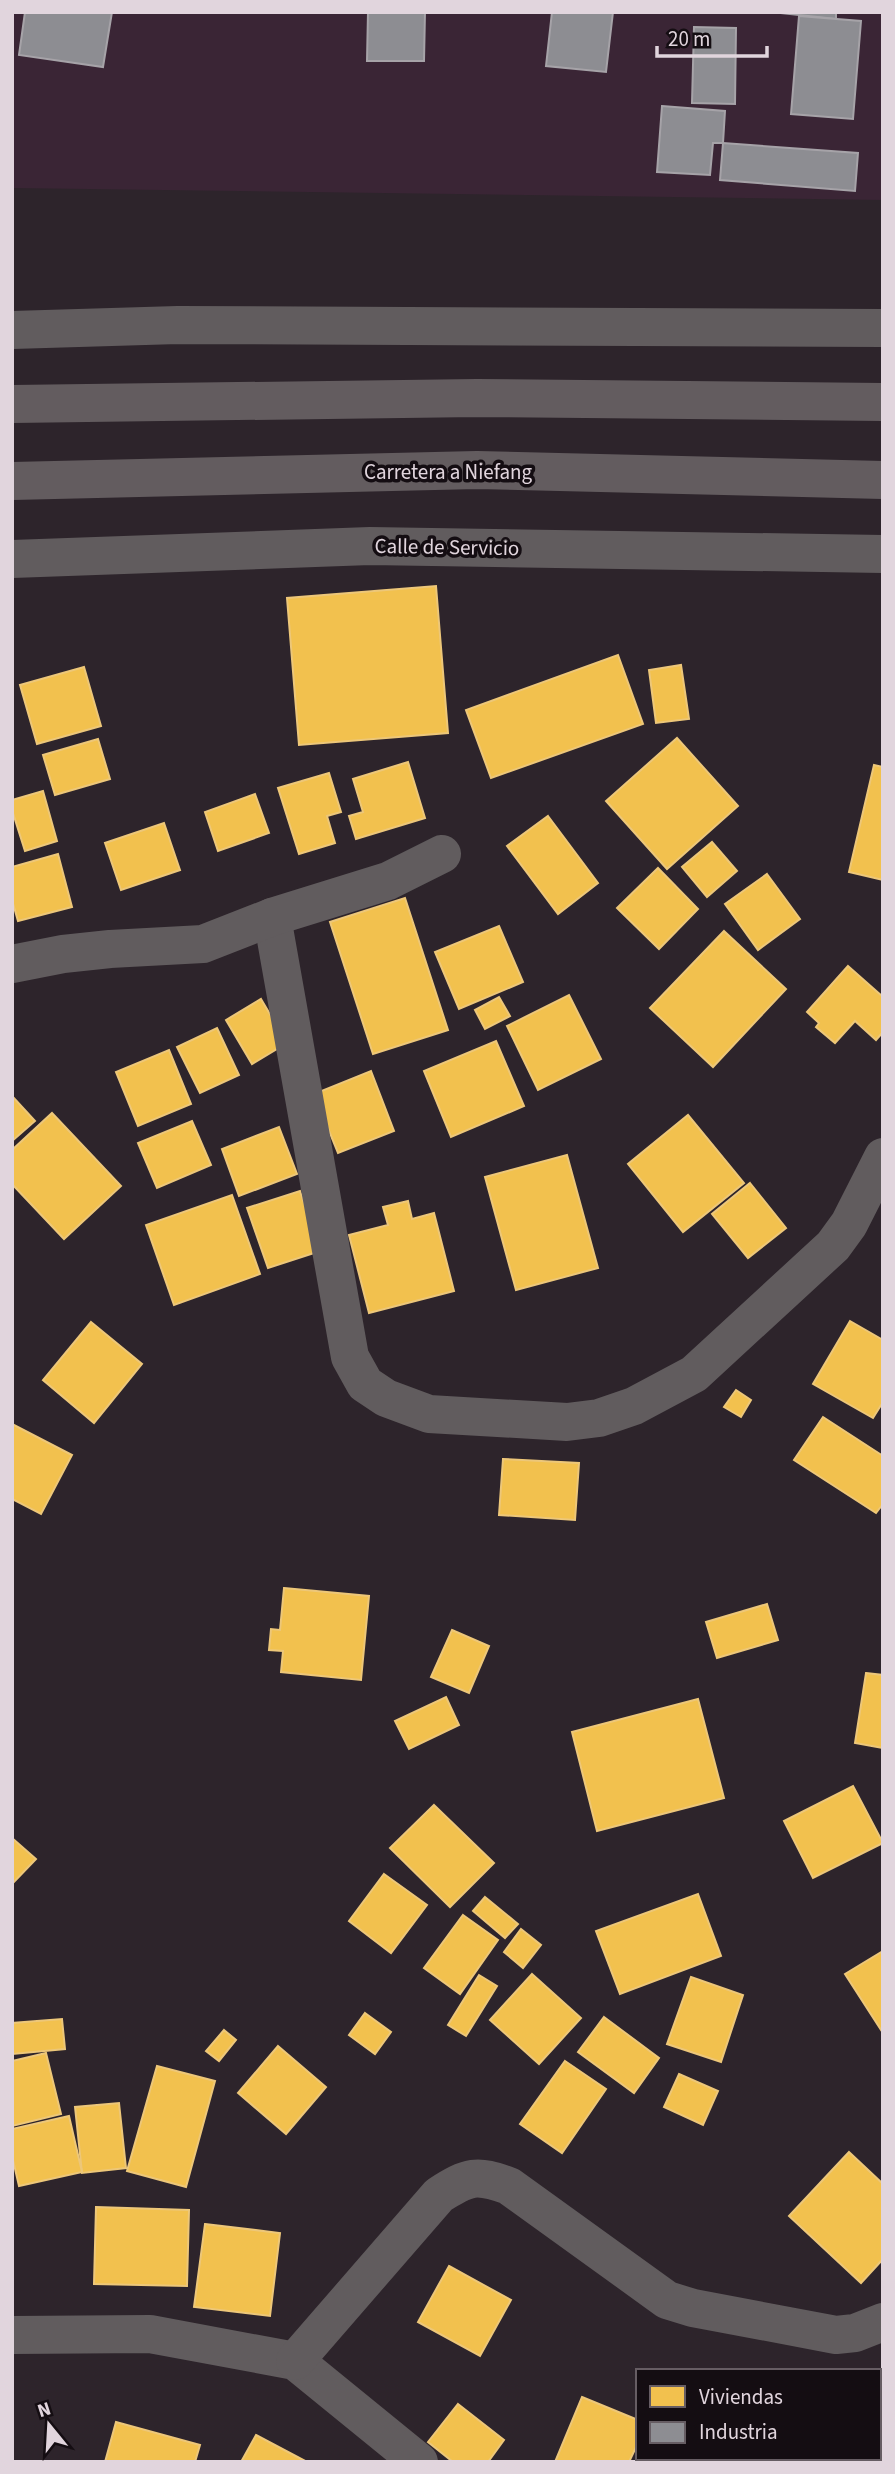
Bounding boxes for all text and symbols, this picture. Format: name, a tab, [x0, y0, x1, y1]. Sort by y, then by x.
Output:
scale bar	[657, 14, 767, 58]
text: 20 m	[668, 24, 710, 54]
street label: Carretera a Niefang	[364, 457, 533, 487]
street label: Calle de Servicio	[374, 531, 520, 563]
legend	[636, 2369, 881, 2460]
text: Viviendas	[699, 2382, 783, 2412]
north arrow	[14, 2390, 84, 2460]
text: N	[34, 2395, 54, 2425]
text: Industria	[699, 2417, 778, 2447]

